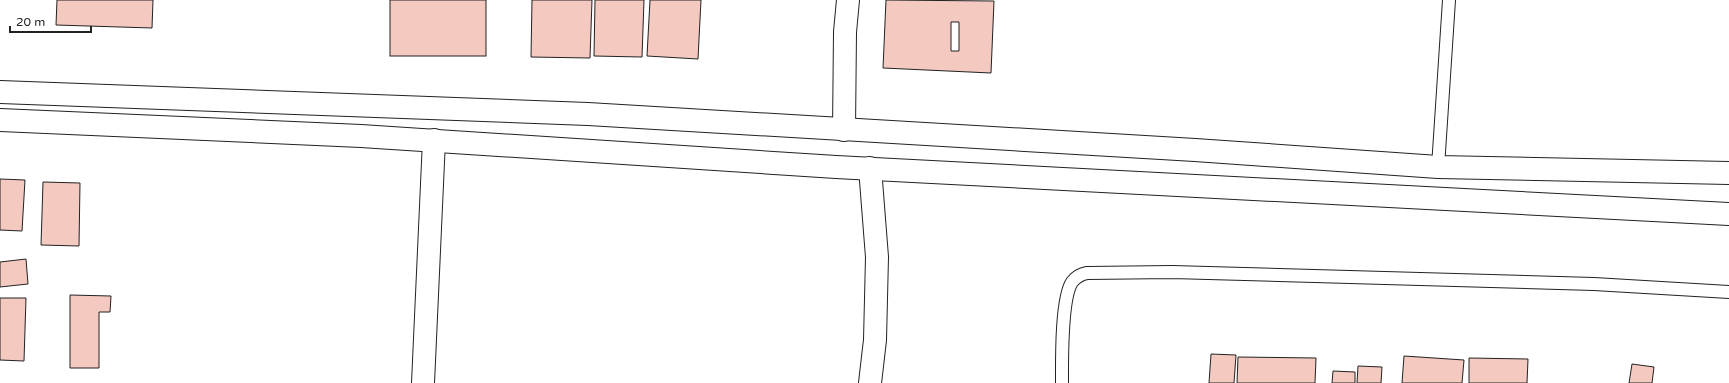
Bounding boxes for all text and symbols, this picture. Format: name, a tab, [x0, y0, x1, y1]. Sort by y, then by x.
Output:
scale bar	[10, 8, 91, 34]
text: 20 m	[16, 15, 45, 29]

